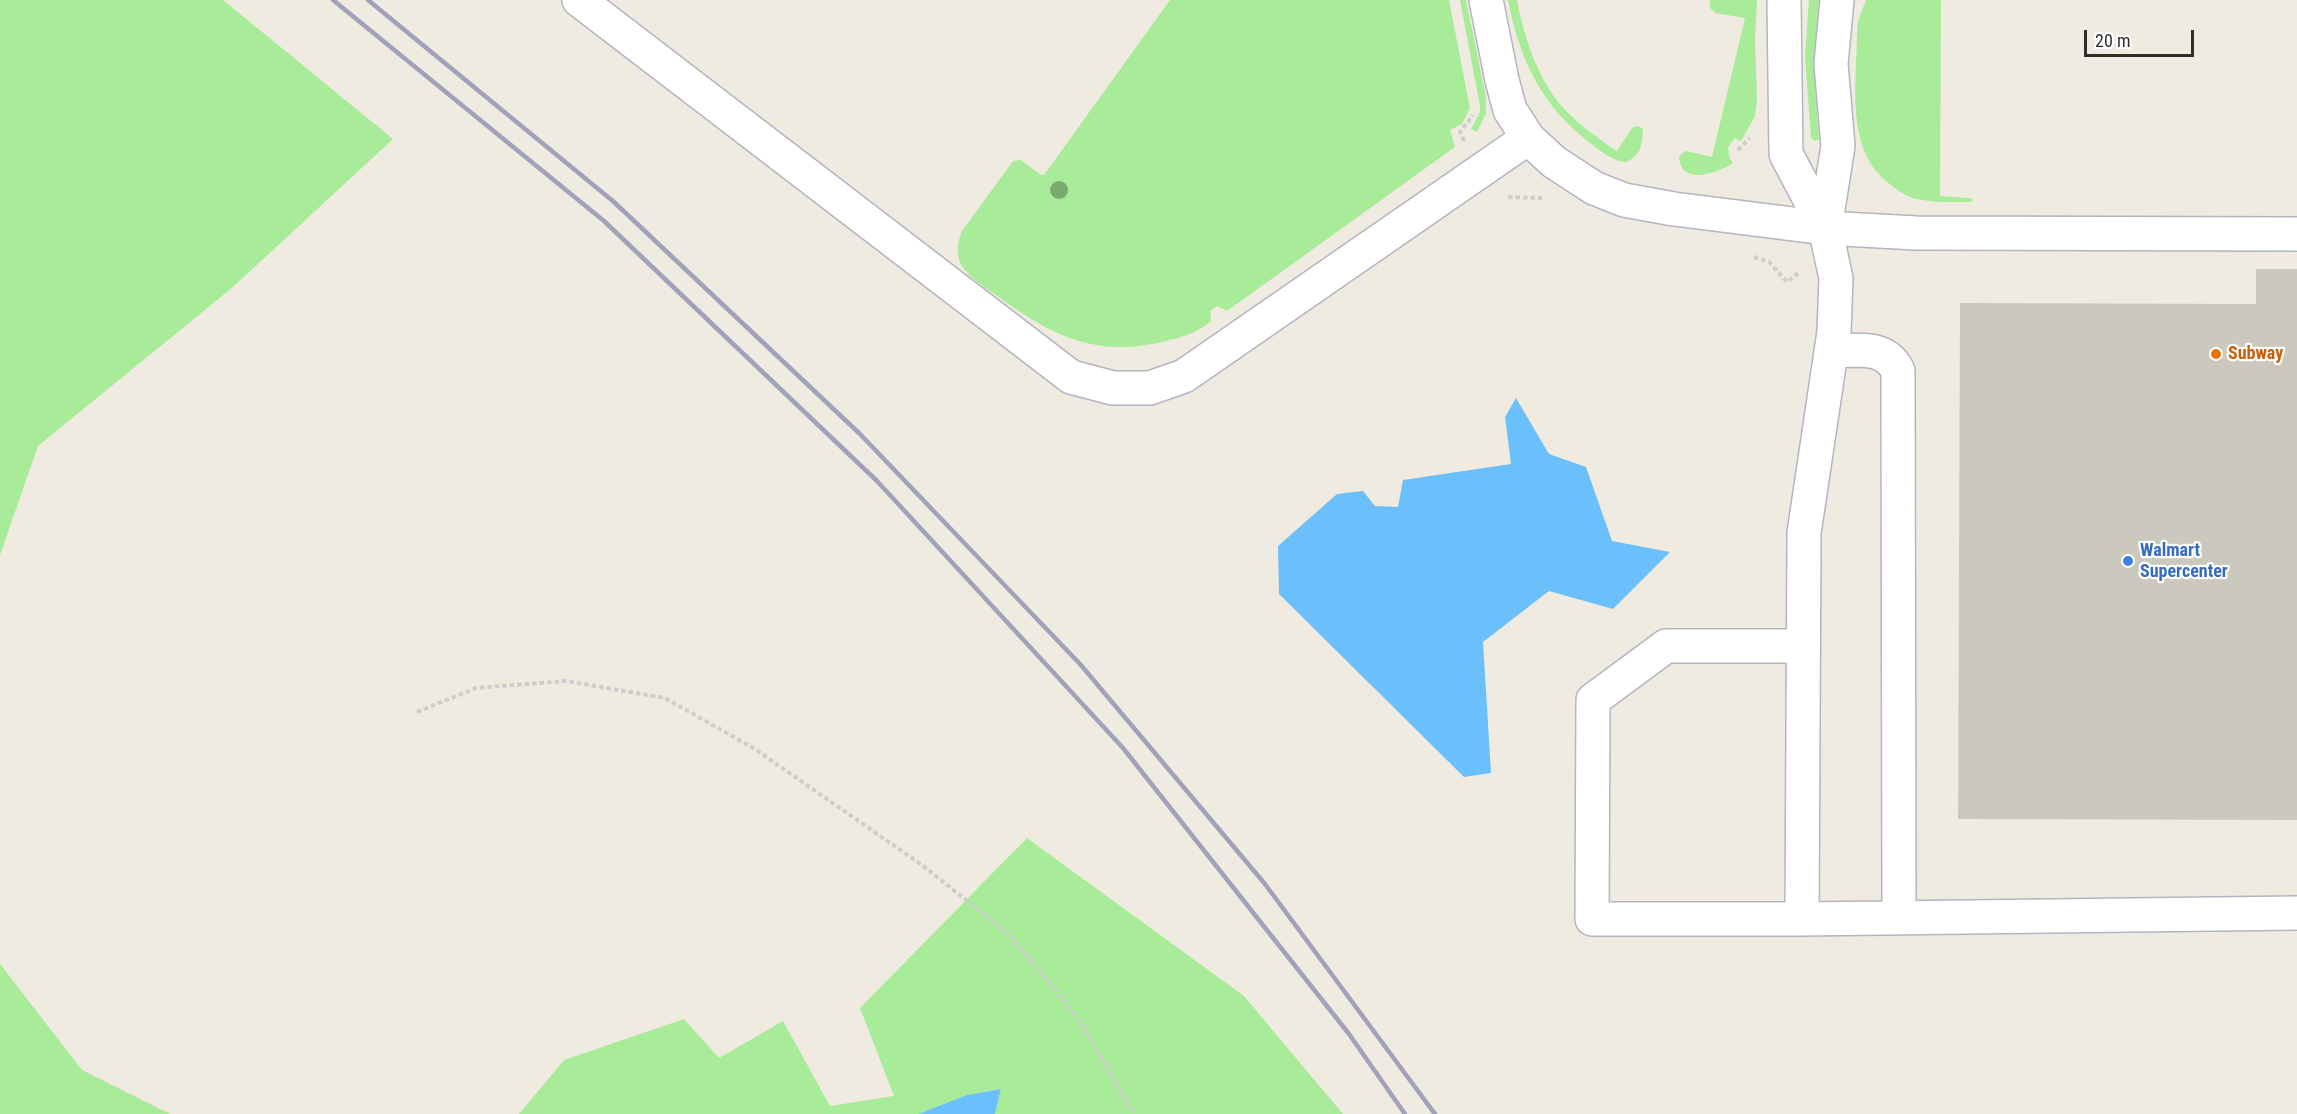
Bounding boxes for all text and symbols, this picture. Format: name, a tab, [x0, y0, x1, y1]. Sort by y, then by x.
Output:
scale bar	[2087, 18, 2196, 56]
text: 20 m	[2095, 30, 2130, 51]
place label: Subway	[2228, 343, 2283, 365]
marker: Subway	[2209, 347, 2223, 361]
place label: Walmart Supercenter	[2140, 540, 2228, 582]
marker: Walmart Supercenter	[2121, 554, 2135, 568]

